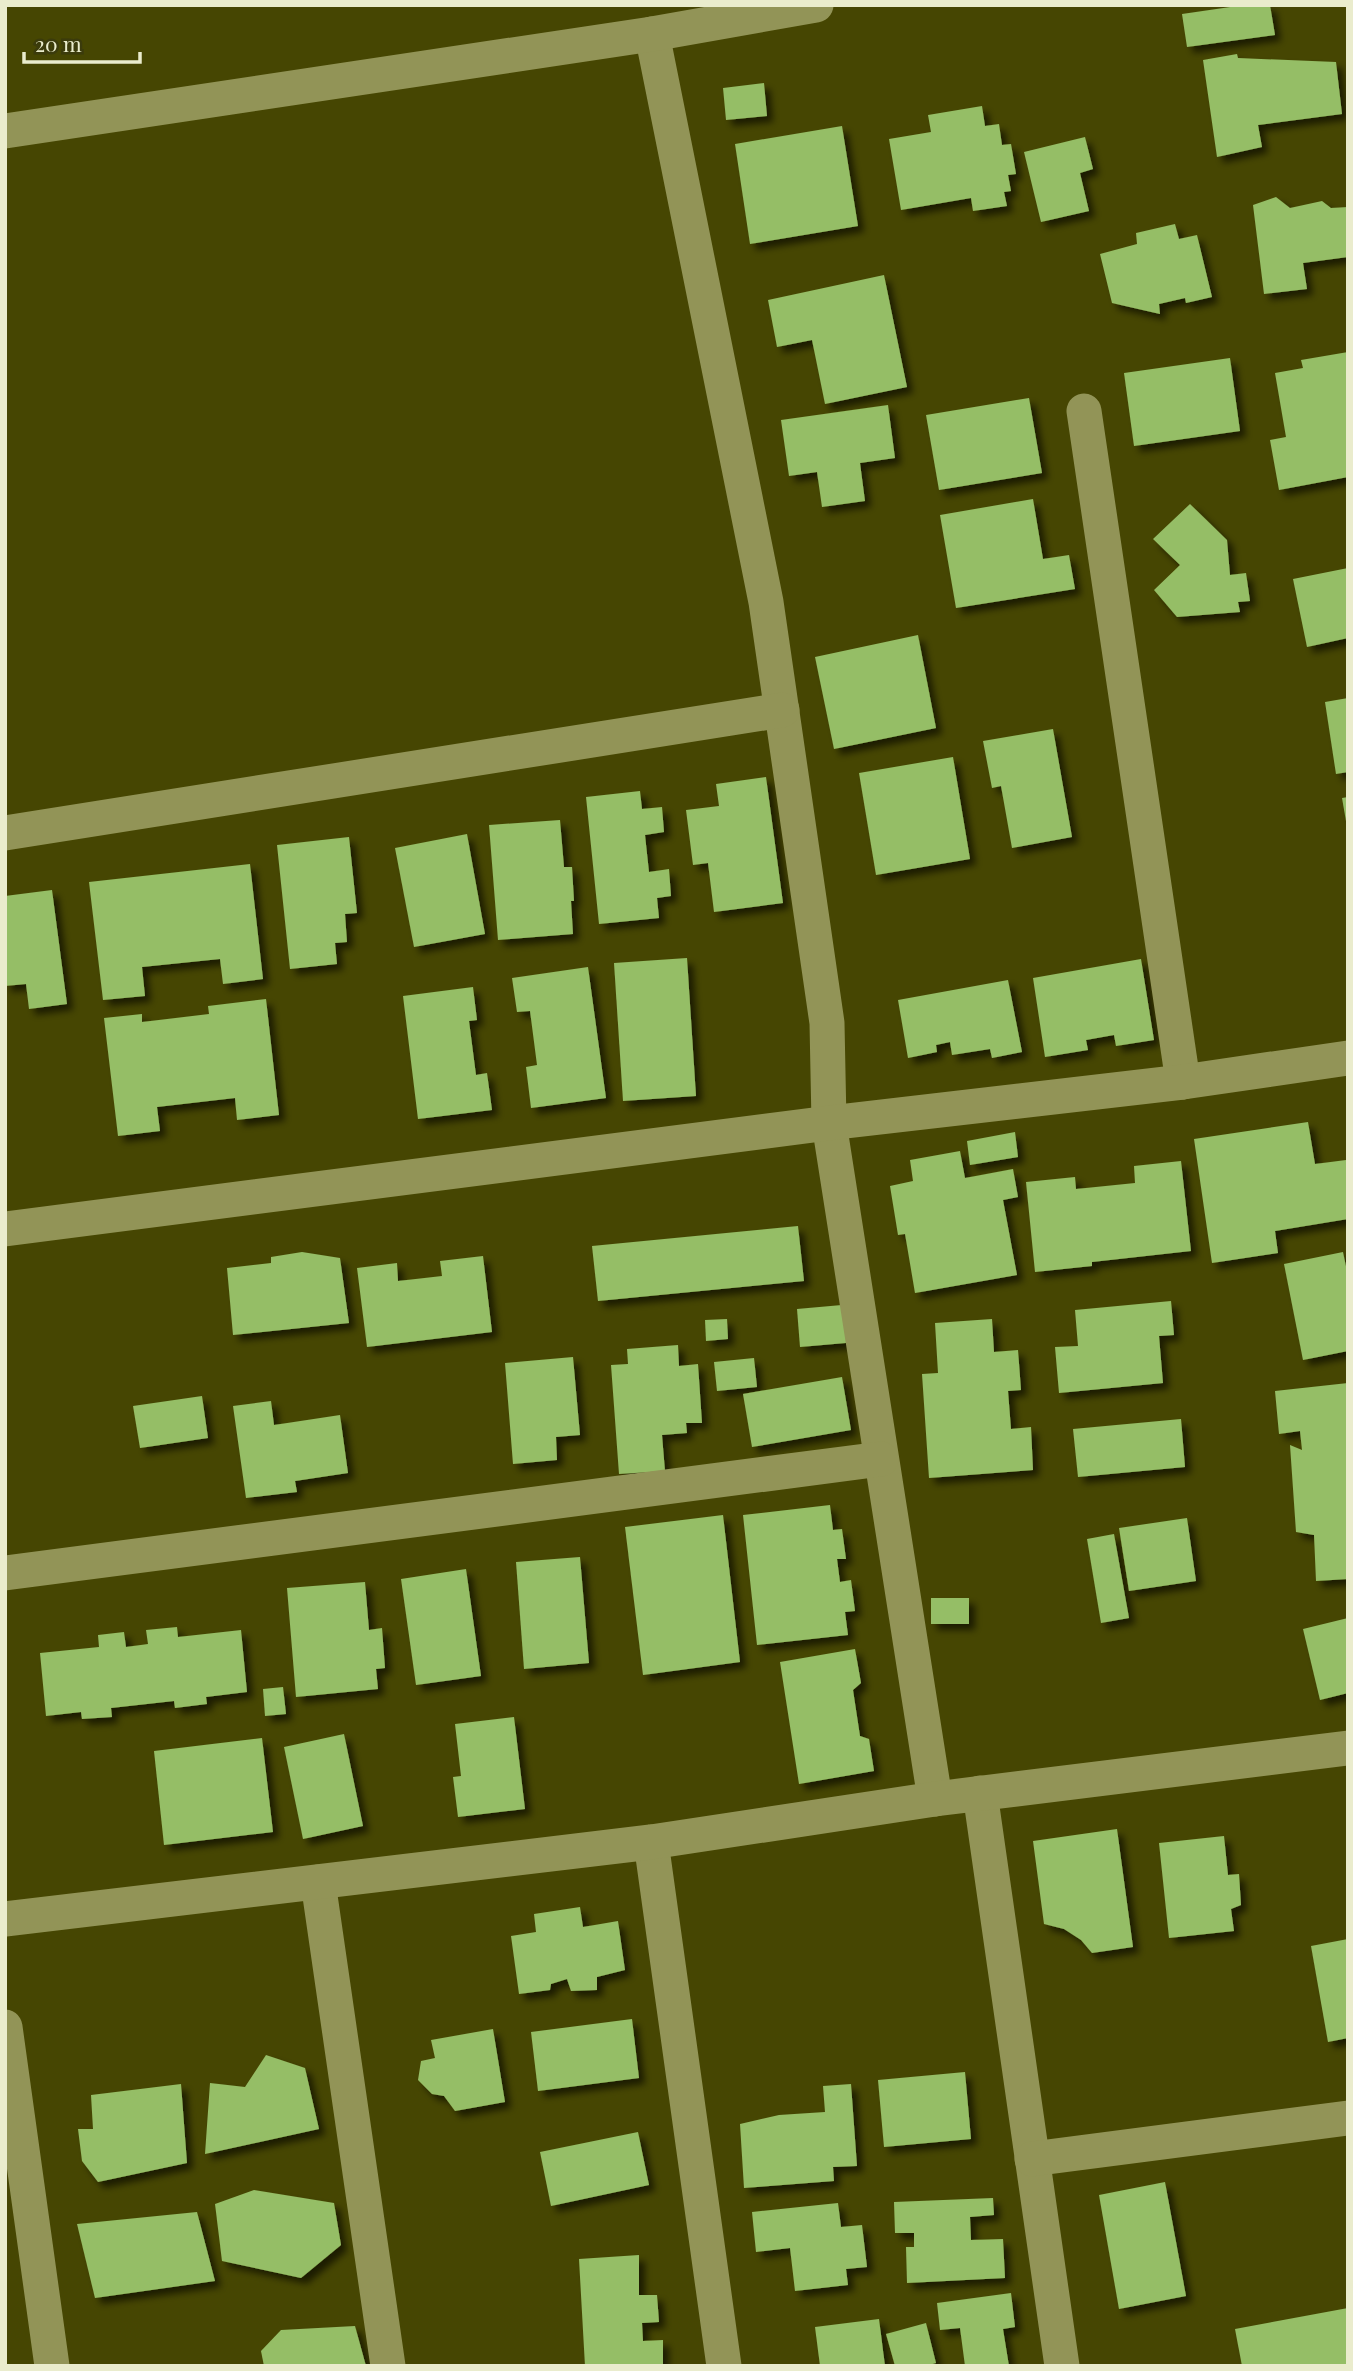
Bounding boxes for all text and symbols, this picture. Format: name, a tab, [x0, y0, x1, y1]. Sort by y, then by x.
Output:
scale bar	[24, 21, 140, 65]
text: 20 m	[35, 29, 82, 57]

